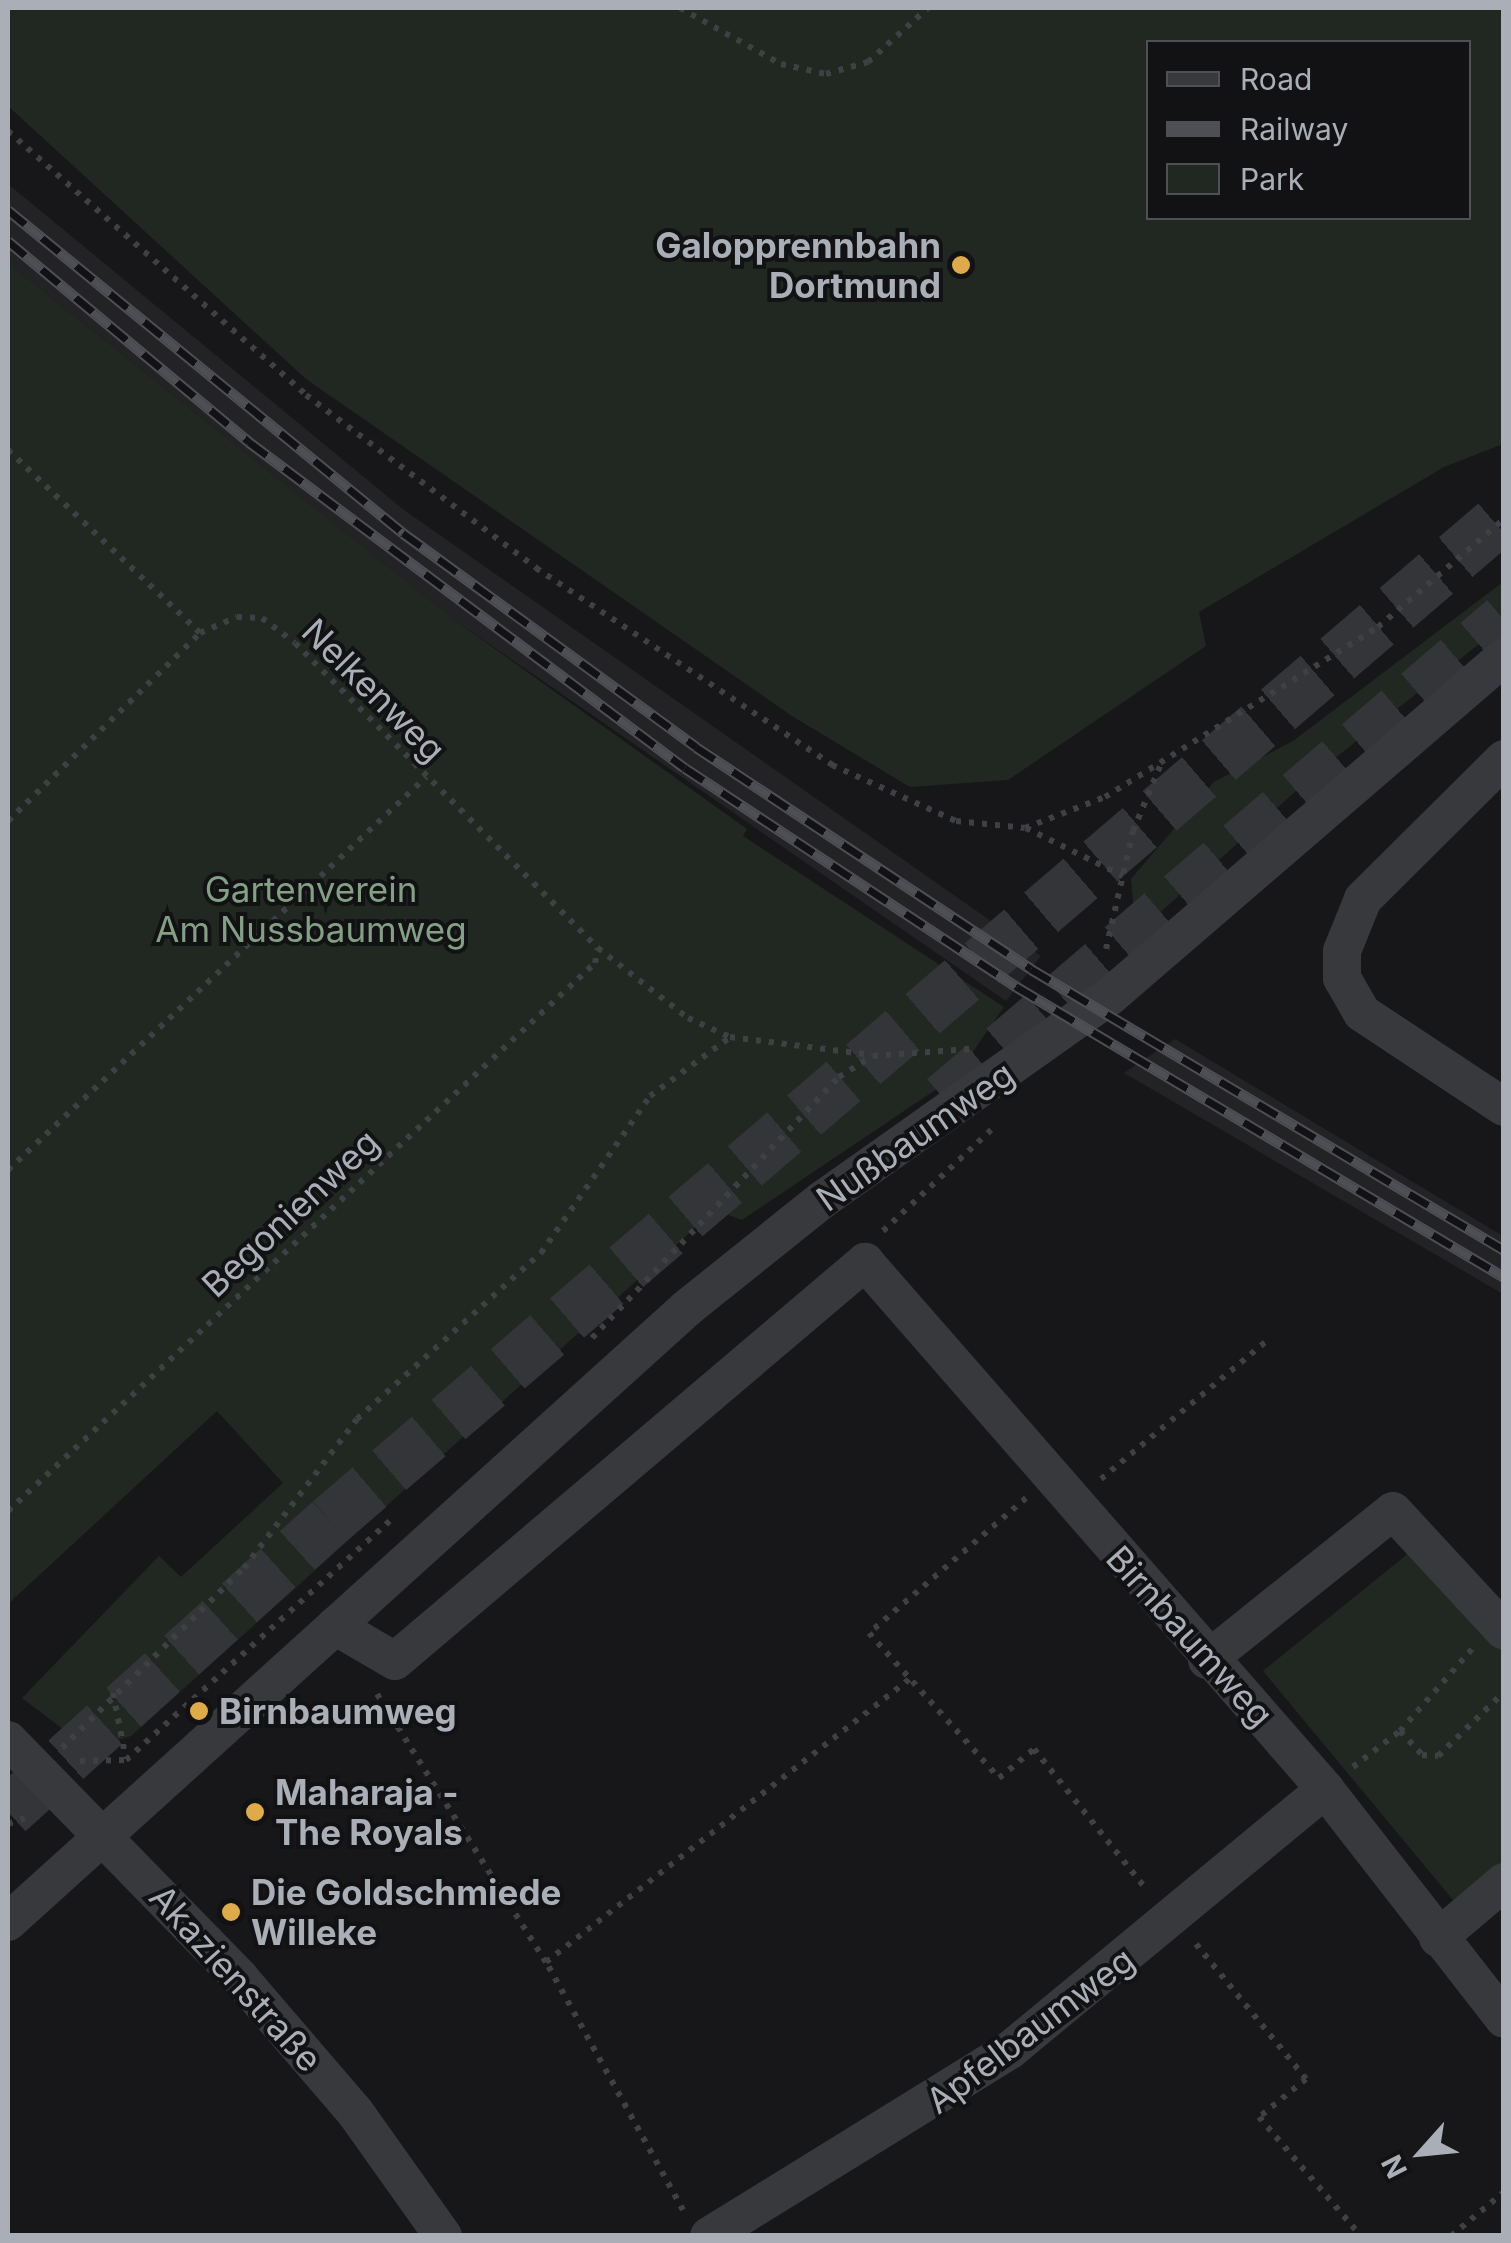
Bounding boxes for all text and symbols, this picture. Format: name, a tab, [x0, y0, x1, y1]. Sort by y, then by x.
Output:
legend	[1146, 40, 1471, 220]
text: Road	[1240, 61, 1312, 97]
text: Railway	[1240, 111, 1348, 147]
text: Park	[1240, 161, 1304, 197]
place label: Galopprennbahn Dortmund	[655, 224, 941, 306]
marker: Galopprennbahn Dortmund	[950, 254, 972, 276]
street label: Nelkenweg	[294, 610, 454, 770]
park label: Gartenverein Am Nussbaumweg	[155, 868, 467, 950]
street label: Nußbaumweg	[808, 1052, 1022, 1220]
street label: Begonienweg	[193, 1121, 387, 1305]
street label: Birnbaumweg	[1098, 1537, 1282, 1735]
place label: Birnbaumweg	[219, 1690, 457, 1732]
marker: Birnbaumweg	[188, 1700, 210, 1722]
place label: Maharaja - The Royals	[275, 1771, 463, 1853]
marker: Maharaja - The Royals	[244, 1801, 266, 1823]
place label: Die Goldschmiede Willeke	[251, 1871, 561, 1953]
street label: Akazienstraße	[141, 1876, 331, 2080]
marker: Die Goldschmiede Willeke	[220, 1901, 242, 1923]
street label: Apfelbaumweg	[918, 1938, 1142, 2122]
north arrow	[1371, 2103, 1471, 2203]
text: N	[1374, 2149, 1414, 2184]

